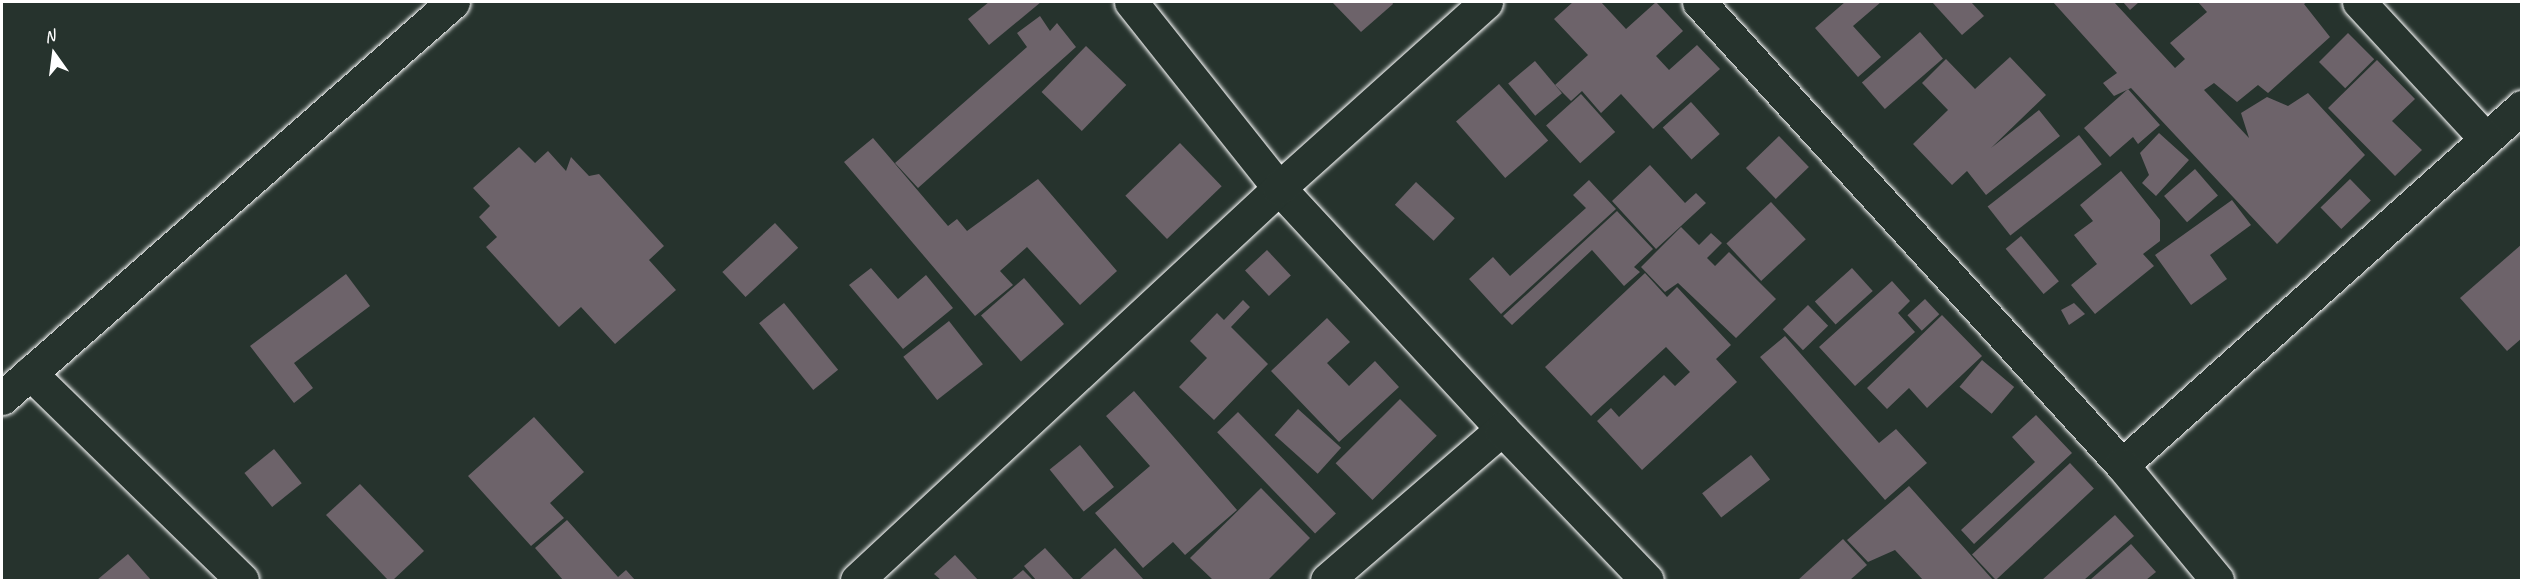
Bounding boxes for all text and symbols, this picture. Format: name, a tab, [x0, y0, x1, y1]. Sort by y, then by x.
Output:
north arrow	[24, 24, 84, 84]
text: N	[42, 26, 57, 47]

